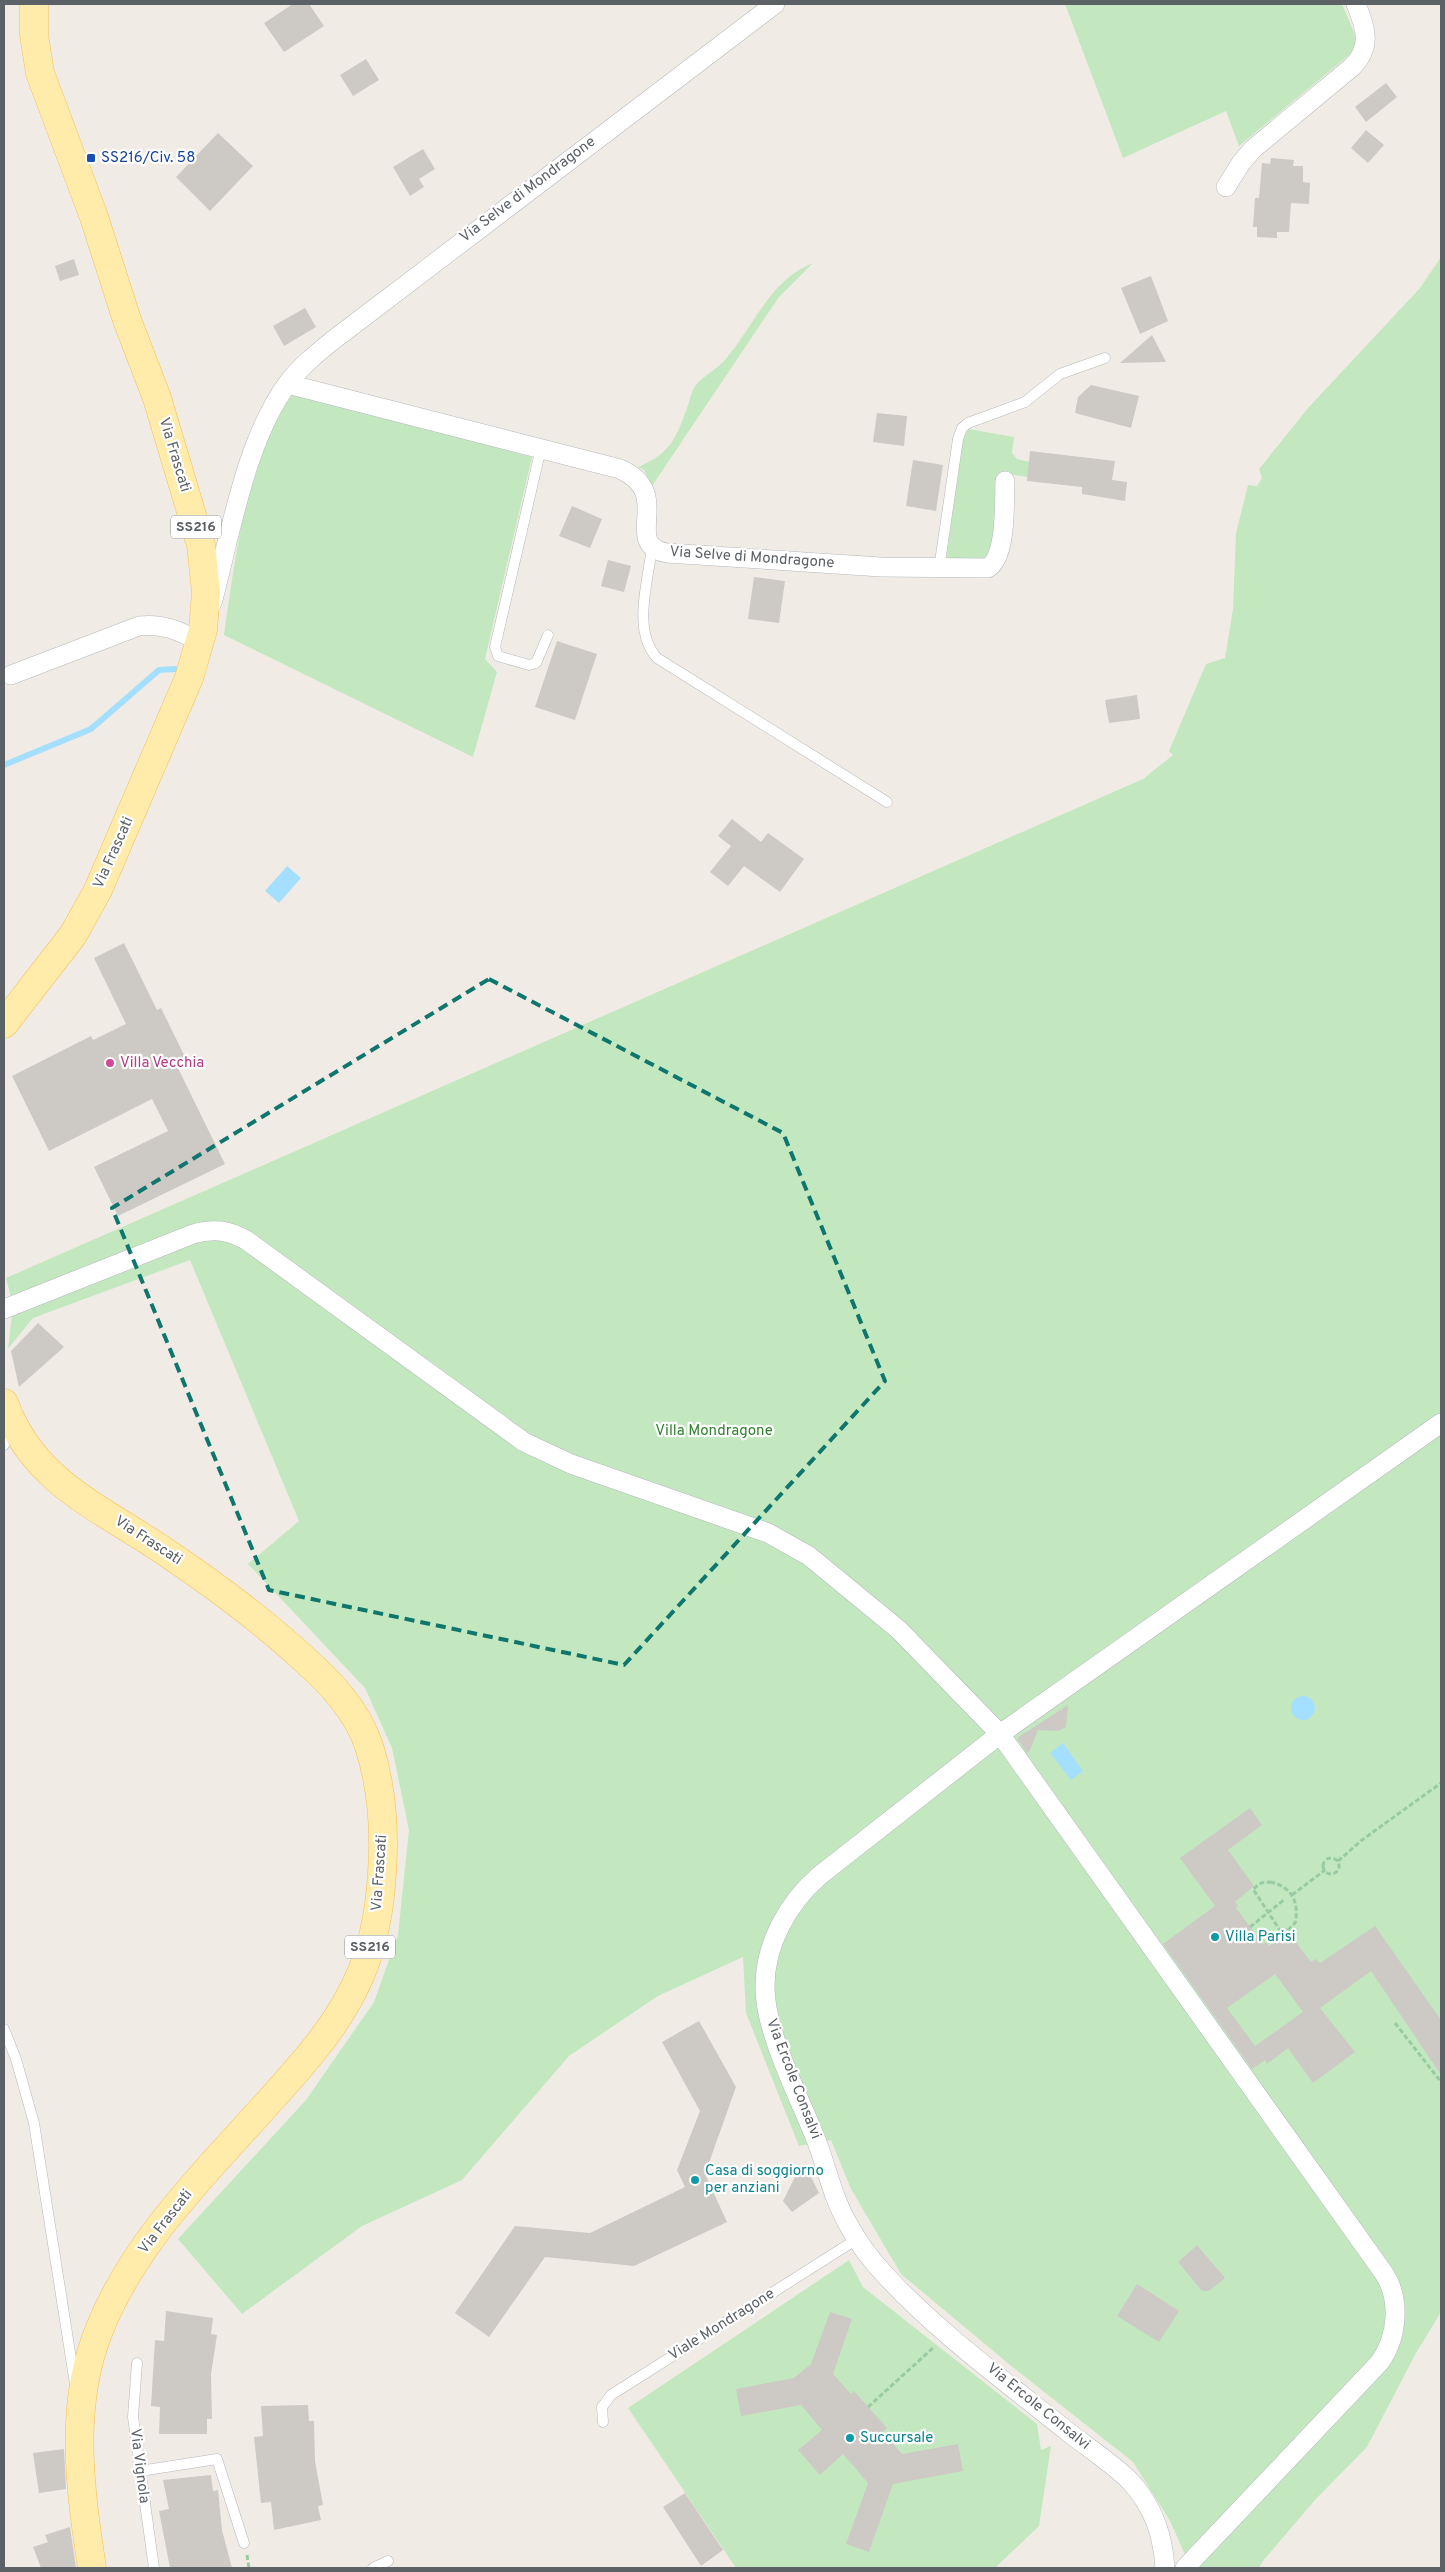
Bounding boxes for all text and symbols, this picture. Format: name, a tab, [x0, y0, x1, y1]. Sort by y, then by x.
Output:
street label: Via Selve di Mondragone	[456, 133, 600, 247]
place label: SS216/Civ. 58	[101, 149, 195, 168]
marker: SS216/Civ. 58	[85, 152, 97, 164]
street label: Via Frascati	[154, 415, 194, 495]
road number: SS216	[171, 516, 221, 538]
street label: Via Selve di Mondragone	[669, 543, 835, 573]
street label: Via Frascati	[90, 814, 138, 892]
place label: Villa Vecchia	[120, 1054, 204, 1073]
marker: Villa Vecchia	[104, 1057, 116, 1069]
park label: Villa Mondragone	[655, 1422, 773, 1441]
street label: Via Frascati	[111, 1512, 185, 1570]
street label: Via Frascati	[368, 1834, 392, 1912]
place label: Villa Parisi	[1225, 1928, 1296, 1947]
marker: Villa Parisi	[1209, 1931, 1221, 1943]
road number: SS216	[345, 1935, 395, 1958]
street label: Via Ercole Consalvi	[761, 2016, 825, 2142]
place label: Casa di soggiorno per anziani	[705, 2162, 824, 2198]
marker: Casa di soggiorno per anziani	[689, 2174, 701, 2186]
street label: Via Frascati	[135, 2186, 197, 2258]
street label: Viale Mondragone	[665, 2285, 779, 2365]
street label: Via Ercole Consalvi	[982, 2359, 1094, 2455]
street label: Via Vignola	[125, 2427, 153, 2505]
place label: Succursale	[860, 2429, 933, 2448]
marker: Succursale	[844, 2432, 856, 2444]

